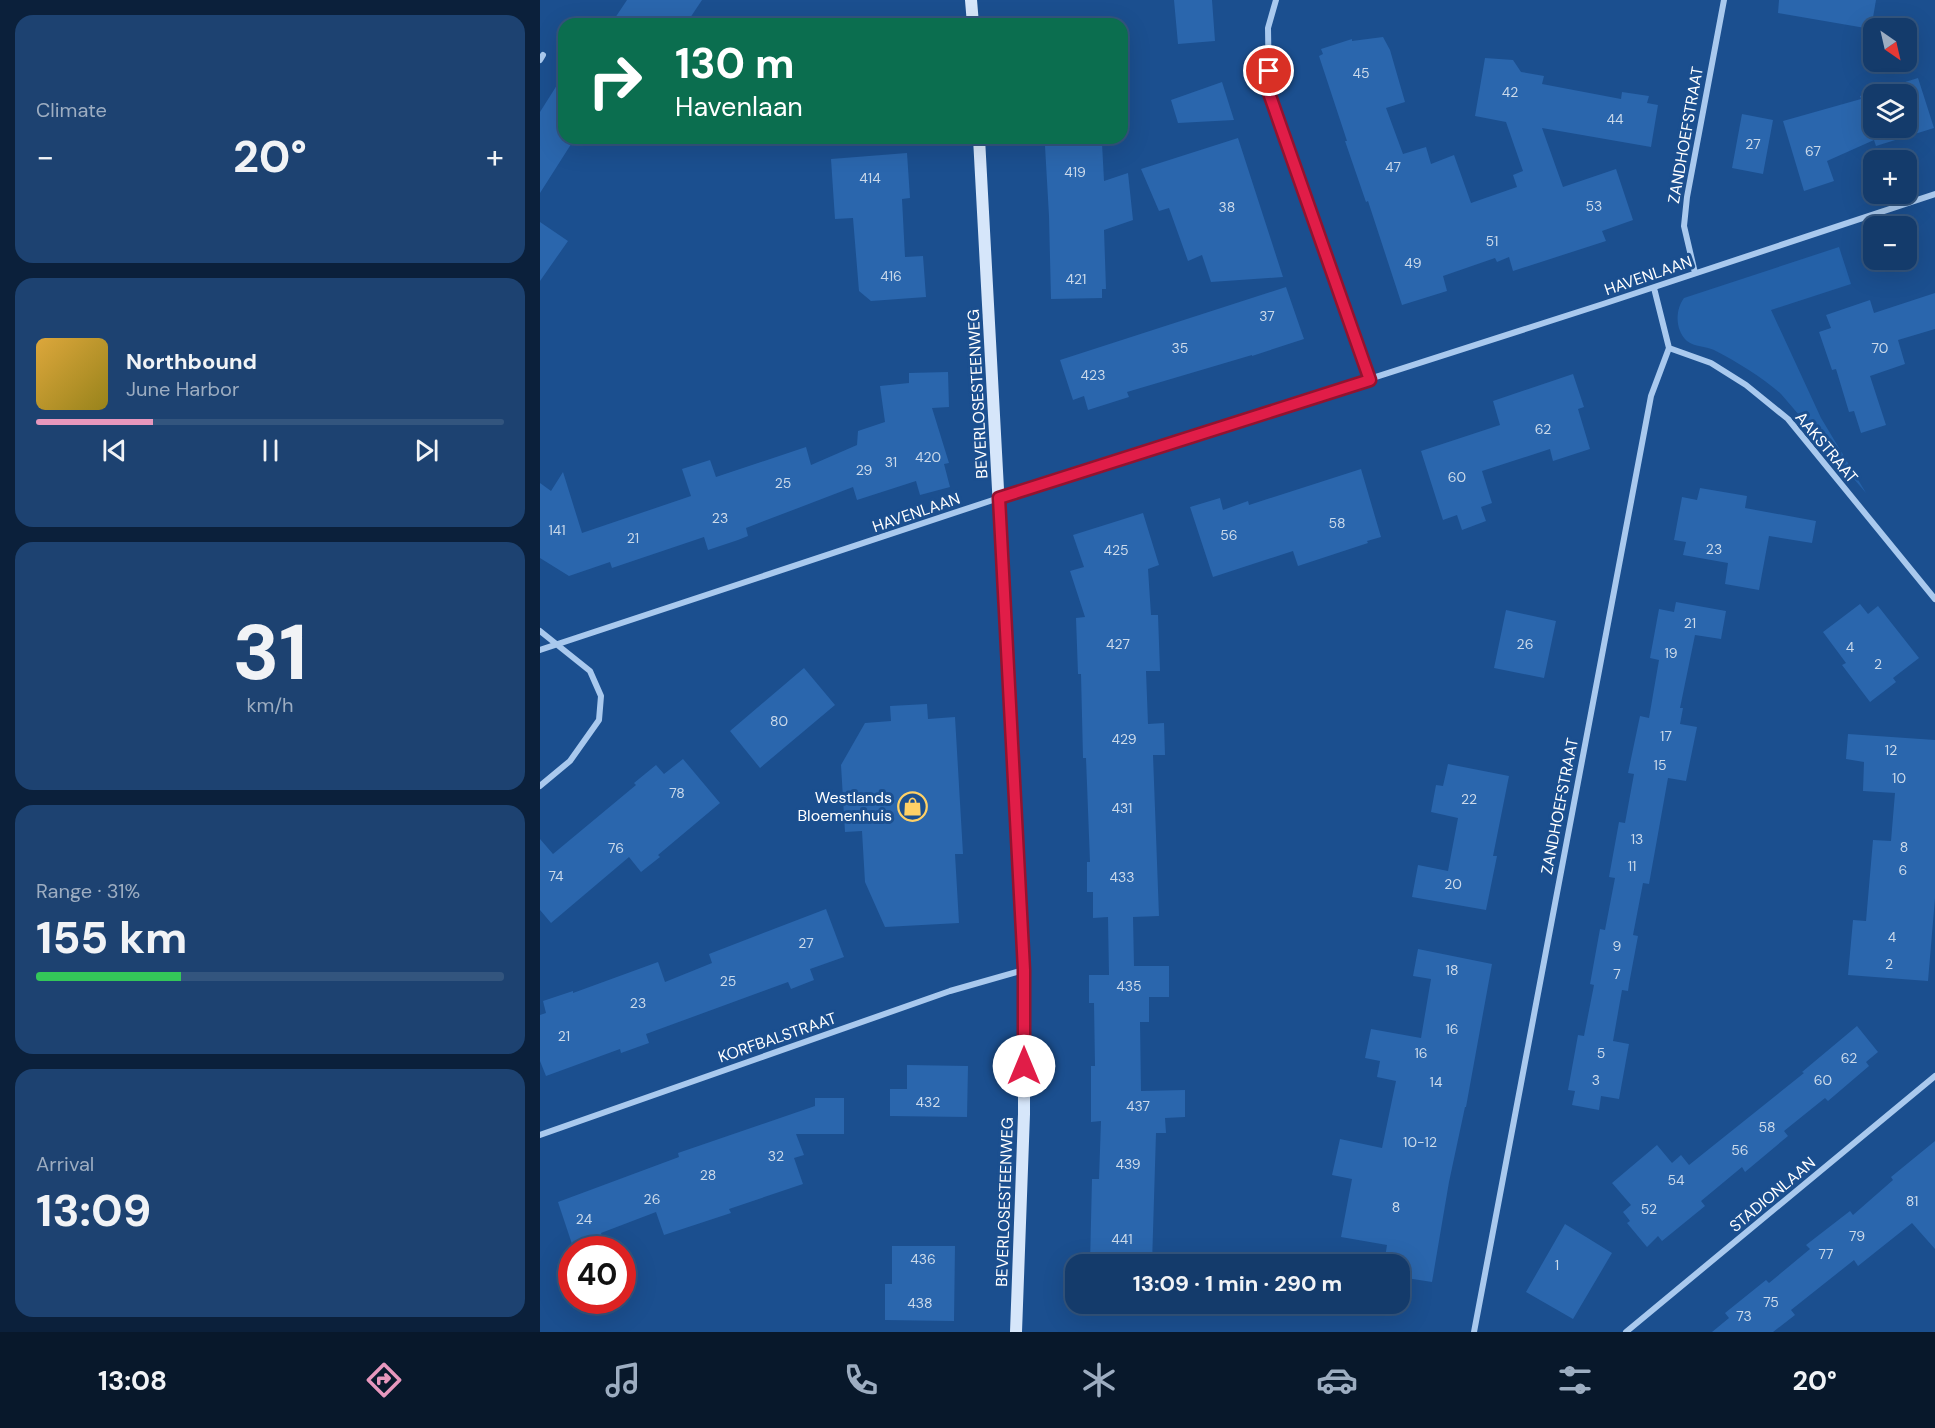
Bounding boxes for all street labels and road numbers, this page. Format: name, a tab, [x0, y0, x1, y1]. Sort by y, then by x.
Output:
street label: ZANDHOEFSTRAAT	[1663, 65, 1708, 205]
street label: HAVENLAAN	[1601, 251, 1695, 300]
street label: BEVERLOSESTEENWEG	[963, 309, 992, 479]
street label: AAKSTRAAT	[1791, 407, 1863, 487]
street label: HAVENLAAN	[869, 488, 963, 537]
street label: ZANDHOEFSTRAAT	[1536, 736, 1583, 876]
street label: KORFBALSTRAAT	[715, 1007, 839, 1068]
street label: BEVERLOSESTEENWEG	[991, 1117, 1018, 1287]
street label: STADIONLAAN	[1725, 1152, 1820, 1237]

